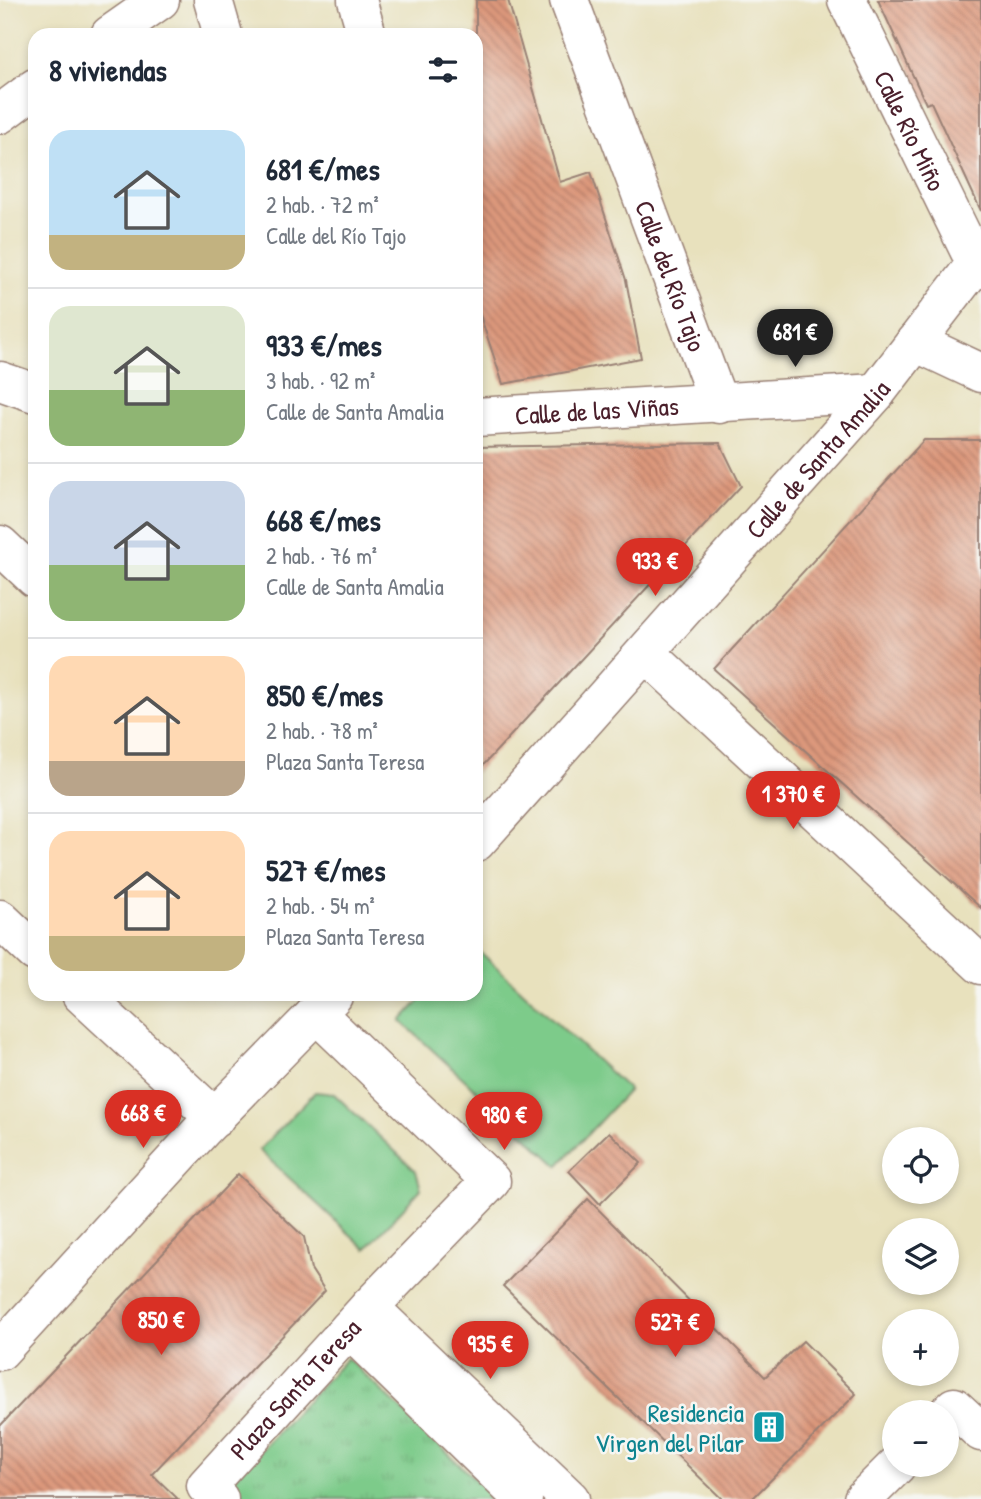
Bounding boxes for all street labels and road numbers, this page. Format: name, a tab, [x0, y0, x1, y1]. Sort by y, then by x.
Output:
street label: Calle Río Miño	[866, 64, 955, 196]
street label: Calle del Río Tajo	[627, 195, 715, 356]
street label: Calle de Santa Amalia	[737, 373, 897, 546]
street label: Calle de las Viñas	[514, 387, 680, 432]
street label: Plaza Santa Teresa	[221, 1311, 368, 1467]

